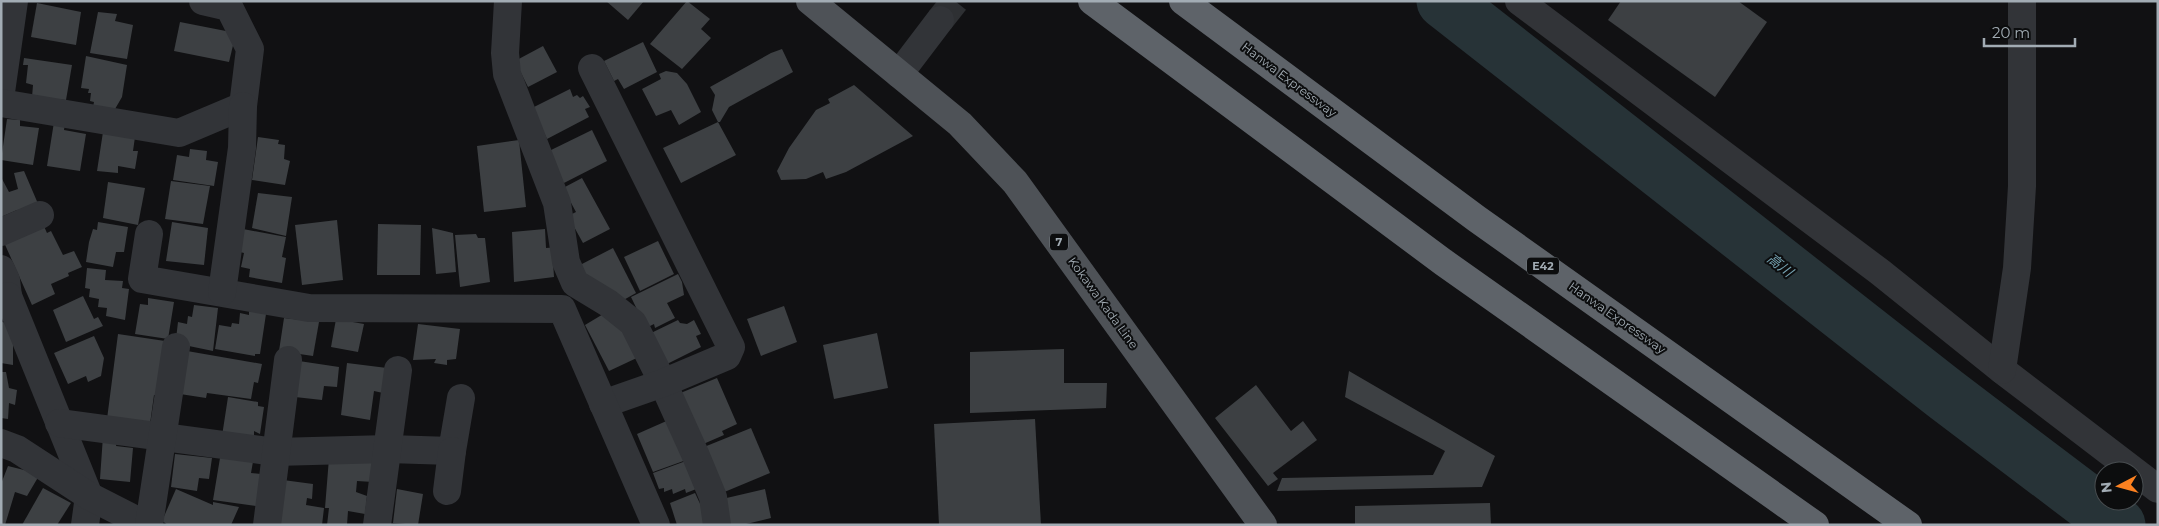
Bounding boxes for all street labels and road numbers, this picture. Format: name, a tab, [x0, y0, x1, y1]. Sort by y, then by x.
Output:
street label: Hanwa Expressway	[1239, 39, 1340, 120]
road number: 7	[1050, 233, 1068, 250]
street label: Kokawa Kada Line	[1065, 254, 1142, 352]
road number: E42	[1527, 258, 1559, 274]
street label: Hanwa Expressway	[1566, 278, 1669, 357]

